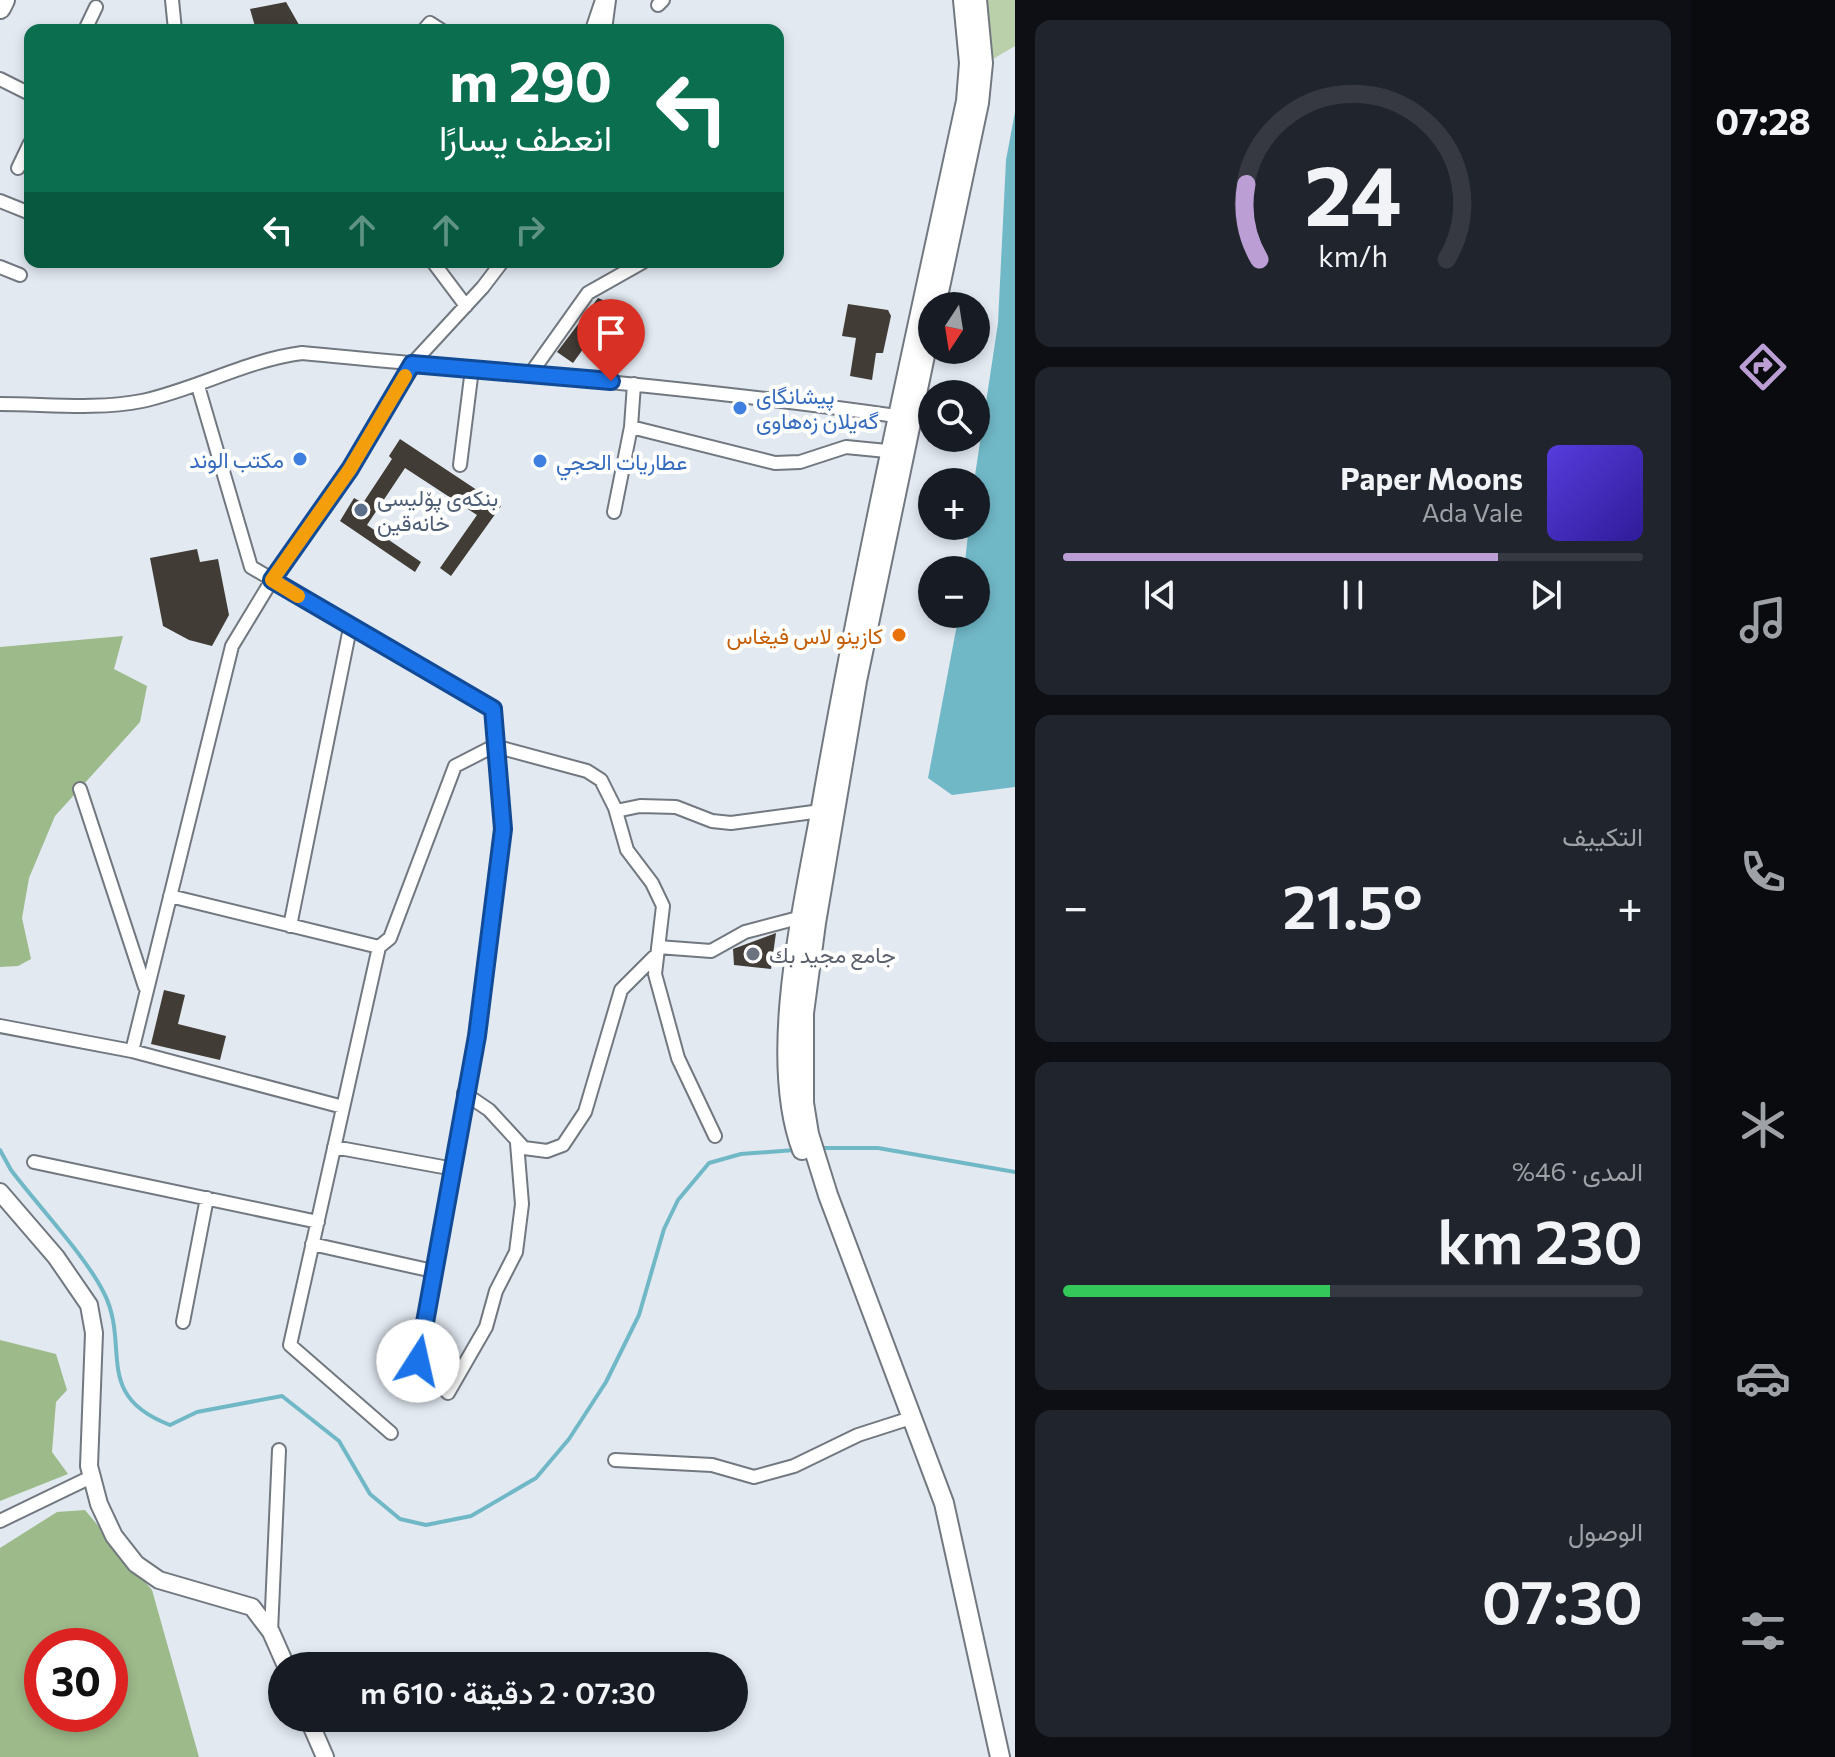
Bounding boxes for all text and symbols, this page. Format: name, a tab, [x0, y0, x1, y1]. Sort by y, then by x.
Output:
text: 290 m	[449, 45, 612, 114]
icon: left	[640, 56, 744, 160]
text: 07:28	[1715, 98, 1811, 142]
text: انعطف يسارًا	[439, 114, 612, 158]
text: 24	[1304, 140, 1402, 242]
icon: left	[256, 208, 300, 252]
icon: ahead	[340, 208, 384, 252]
icon: ahead	[424, 208, 468, 252]
icon: right	[508, 208, 552, 252]
text: km/h	[1318, 238, 1388, 273]
north arrow	[918, 292, 990, 364]
map controls	[918, 292, 990, 628]
pin	[577, 299, 645, 381]
icon: arrive	[589, 311, 633, 355]
icon: directions	[1735, 339, 1791, 395]
button: search	[918, 380, 990, 452]
place label: پیشانگای گەیلان زەهاوی	[756, 382, 879, 435]
marker: پیشانگای گەیلان زەهاوی	[731, 399, 749, 417]
place label: مكتب الوند	[189, 446, 284, 474]
place label: عطاريات الحجي	[556, 448, 687, 481]
marker: مكتب الوند	[291, 450, 309, 468]
marker: عطاريات الحجي	[531, 452, 549, 470]
text: Paper Moons	[1340, 459, 1523, 496]
button: +	[918, 468, 990, 540]
place label: بنکەی پۆلیسی خانەقین	[377, 484, 498, 537]
text: Ada Vale	[1422, 496, 1523, 527]
marker: بنکەی پۆلیسی خانەقین	[352, 501, 370, 519]
button: −	[918, 556, 990, 628]
icon: previous	[1138, 573, 1182, 617]
icon: pause	[1331, 573, 1375, 617]
icon: next	[1524, 573, 1568, 617]
icon: music	[1735, 592, 1791, 648]
place label: كازينو لاس فيغاس	[727, 622, 883, 650]
marker: كازينو لاس فيغاس	[890, 626, 908, 644]
text: التكييف	[1562, 820, 1643, 851]
icon: phone	[1735, 844, 1791, 900]
text: 21.5°	[1282, 868, 1423, 941]
text: −	[1063, 878, 1088, 932]
text: +	[1617, 878, 1643, 932]
place label: جامع مجيد بك	[769, 941, 896, 970]
marker: جامع مجيد بك	[744, 945, 762, 963]
icon: climate	[1735, 1097, 1791, 1153]
text: المدى · 46%	[1512, 1155, 1643, 1186]
text: 230 km	[1437, 1203, 1643, 1276]
position arrow	[376, 1319, 460, 1403]
icon: car	[1735, 1350, 1791, 1406]
text: الوصول	[1568, 1515, 1643, 1546]
text: 07:30	[1482, 1563, 1643, 1636]
icon: filters	[1735, 1603, 1791, 1659]
speed limit sign: 30	[24, 1628, 128, 1732]
text: 07:30 · 2 دقيقة · 610 m	[360, 1673, 656, 1710]

